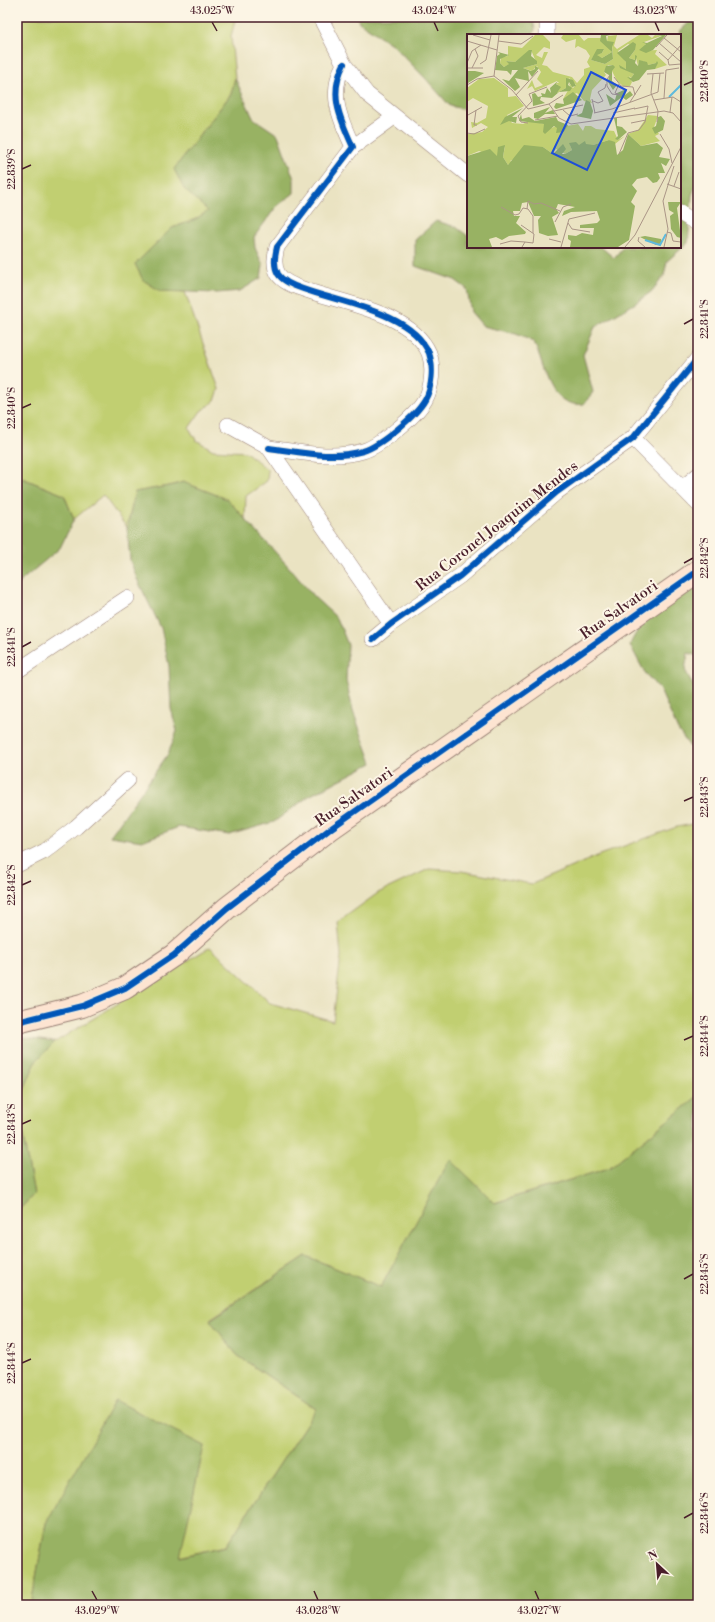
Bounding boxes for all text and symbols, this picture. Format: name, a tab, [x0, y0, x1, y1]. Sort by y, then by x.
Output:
text: 43.025°W	[190, 5, 235, 17]
text: 43.024°W	[412, 5, 457, 17]
text: 43.023°W	[633, 5, 678, 17]
inset map	[467, 34, 681, 248]
text: 22.840°S	[699, 60, 711, 102]
text: 22.839°S	[6, 148, 18, 189]
text: 22.841°S	[699, 299, 711, 339]
text: 22.840°S	[6, 387, 18, 429]
street label: Rua Coronel Joaquim Mendes	[412, 457, 582, 595]
text: 22.842°S	[699, 537, 711, 578]
street label: Rua Salvatori	[576, 576, 662, 644]
text: 22.841°S	[6, 627, 18, 667]
street label: Rua Salvatori	[311, 763, 397, 831]
text: 22.843°S	[699, 776, 711, 817]
text: 22.842°S	[6, 864, 18, 905]
text: 22.844°S	[699, 1015, 711, 1057]
text: 22.843°S	[6, 1103, 18, 1144]
text: 22.845°S	[699, 1253, 711, 1294]
text: 22.844°S	[6, 1342, 18, 1384]
text: 22.846°S	[699, 1492, 711, 1534]
north arrow	[637, 1544, 677, 1584]
text: N	[646, 1548, 660, 1564]
text: 43.029°W	[75, 1605, 120, 1617]
text: 43.028°W	[296, 1605, 341, 1617]
text: 43.027°W	[517, 1605, 562, 1617]

